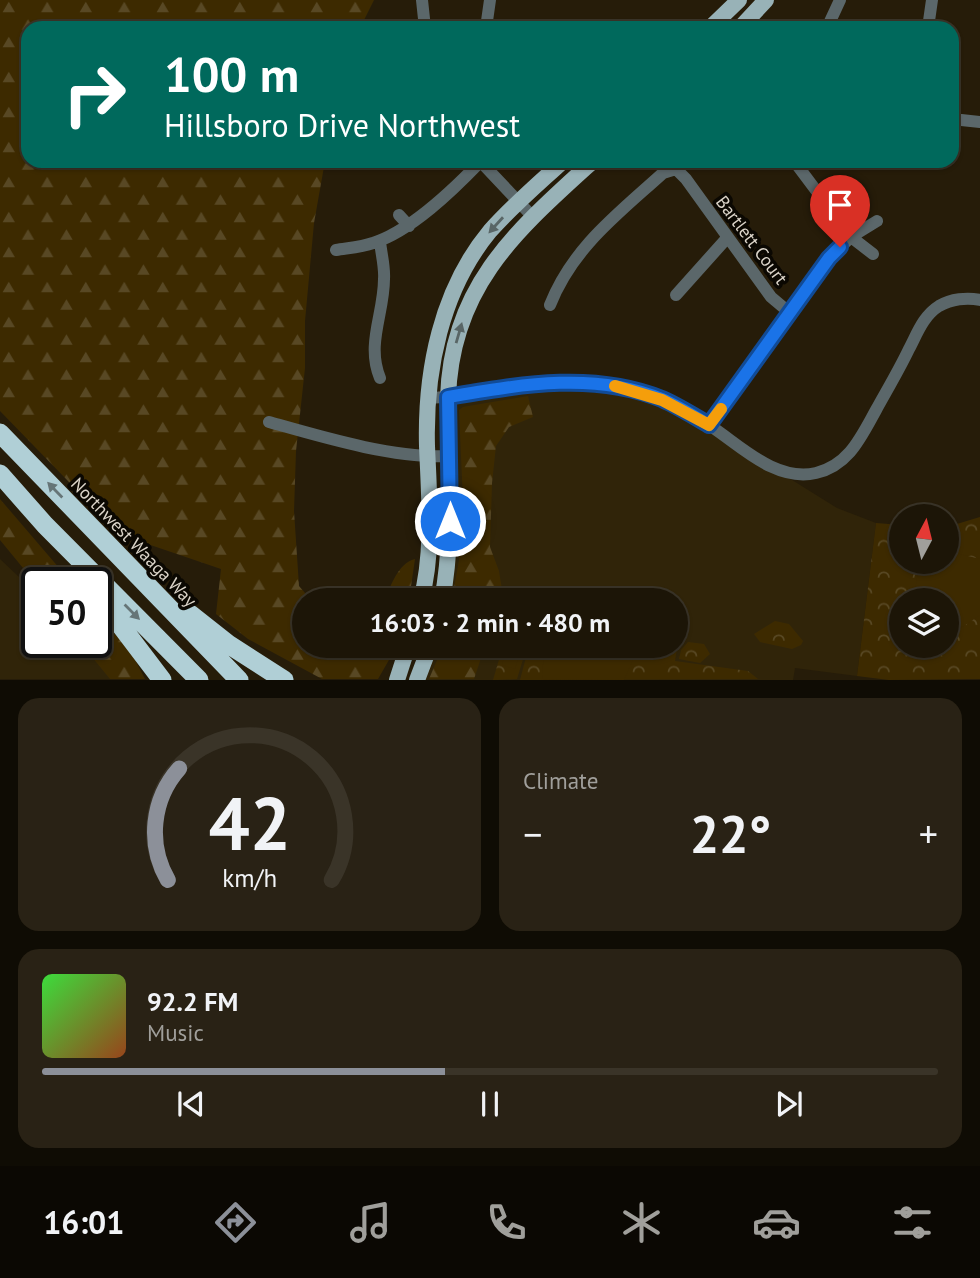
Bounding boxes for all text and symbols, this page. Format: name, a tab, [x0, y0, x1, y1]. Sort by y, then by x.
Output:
text: 100 m	[164, 42, 299, 106]
icon: right	[49, 49, 140, 140]
text: Hillsboro Drive Northwest	[164, 104, 520, 146]
pin	[810, 175, 870, 247]
icon: arrive	[821, 186, 859, 224]
street label: Bartlett Court	[711, 191, 793, 289]
one-way arrow	[488, 216, 504, 234]
one-way arrow	[454, 323, 464, 344]
street label: Northwest Waaga Way	[66, 472, 202, 612]
one-way arrow	[47, 482, 63, 499]
position arrow	[413, 484, 487, 558]
north arrow	[889, 504, 959, 574]
map controls	[889, 504, 959, 658]
speed limit sign: 50	[21, 567, 112, 658]
button: layers	[889, 588, 959, 658]
one-way arrow	[123, 603, 140, 620]
text: 16:03 · 2 min · 480 m	[370, 606, 610, 639]
text: Climate	[523, 766, 598, 795]
text: 42	[208, 777, 291, 871]
text: 22°	[690, 800, 771, 867]
text: −	[523, 809, 542, 858]
text: +	[919, 809, 938, 858]
text: km/h	[222, 862, 277, 894]
text: 92.2 FM	[147, 985, 238, 1018]
text: Music	[147, 1018, 204, 1047]
icon: previous	[172, 1085, 210, 1123]
icon: pause	[471, 1085, 509, 1123]
icon: next	[770, 1085, 808, 1123]
icon: directions	[211, 1198, 260, 1247]
icon: music	[346, 1198, 395, 1247]
icon: phone	[482, 1198, 531, 1247]
icon: climate	[617, 1198, 666, 1247]
icon: car	[752, 1198, 801, 1247]
icon: filters	[888, 1198, 937, 1247]
text: 16:01	[43, 1201, 124, 1243]

